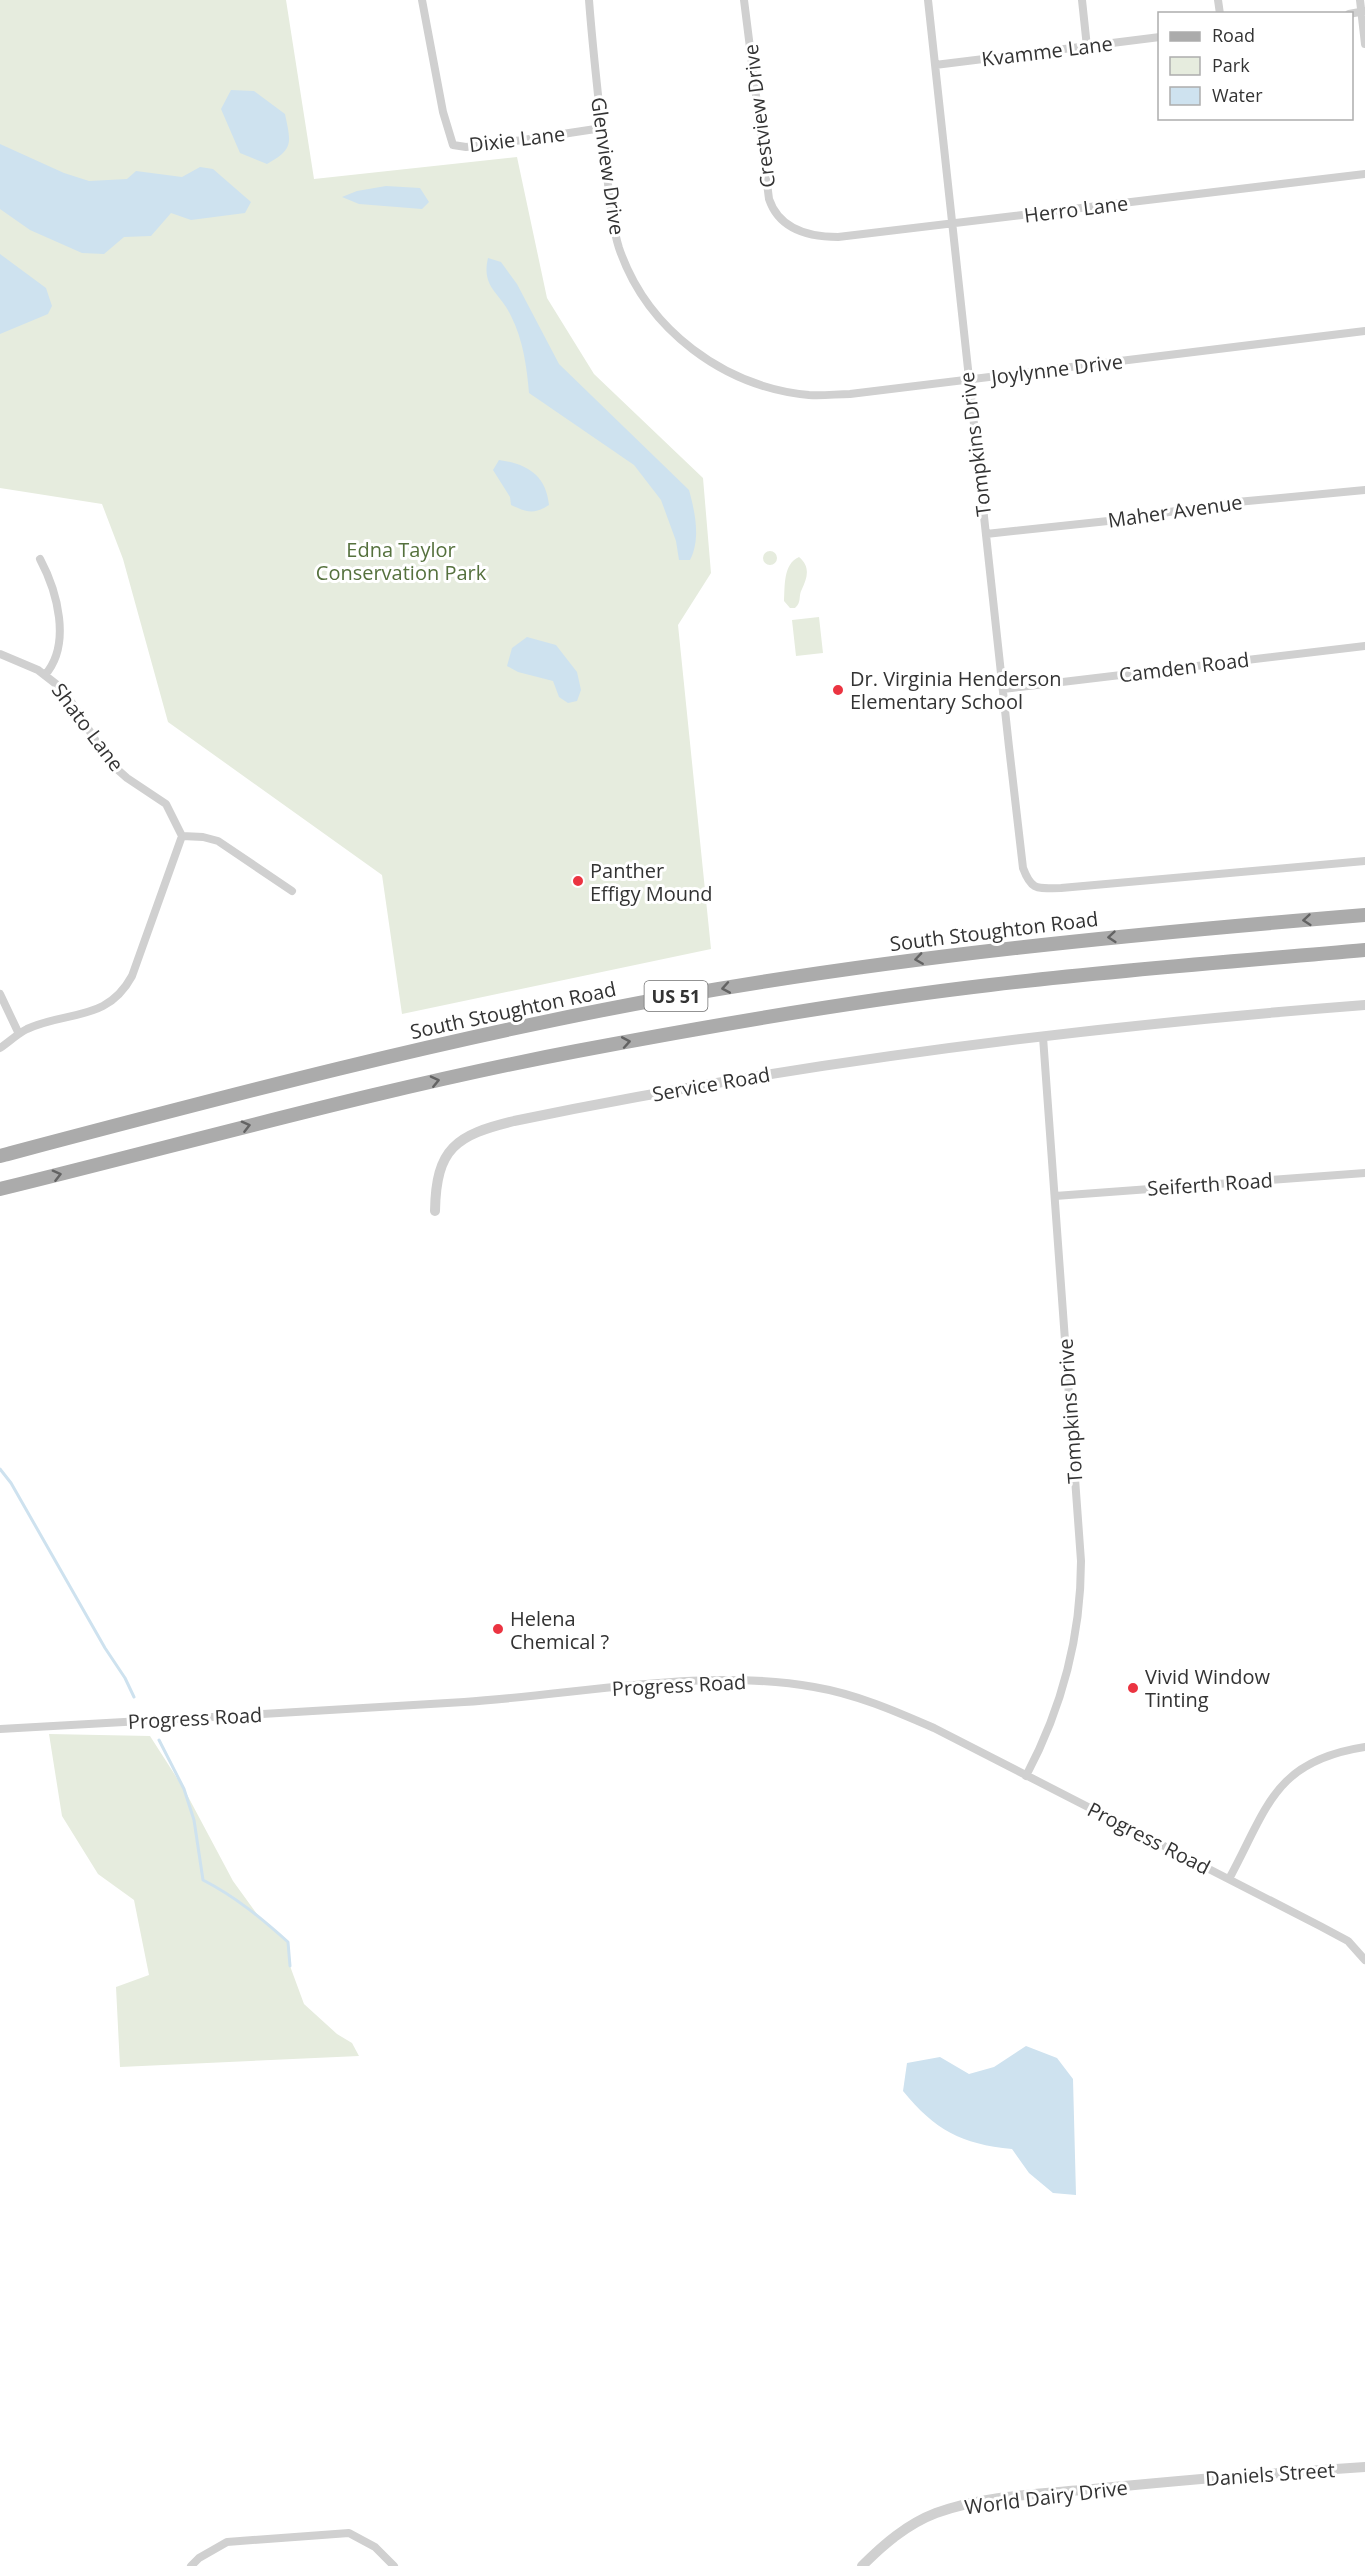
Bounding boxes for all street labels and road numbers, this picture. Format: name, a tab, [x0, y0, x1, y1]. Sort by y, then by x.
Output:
street label: Kvamme Lane	[980, 30, 1114, 72]
street label: Crestview Drive	[737, 43, 781, 189]
street label: Glenview Drive	[585, 95, 631, 237]
street label: Dixie Lane	[467, 120, 567, 158]
street label: Herro Lane	[1022, 189, 1130, 229]
street label: Joylynne Drive	[988, 348, 1124, 391]
street label: Tompkins Drive	[953, 370, 997, 518]
street label: Maher Avenue	[1106, 488, 1244, 534]
street label: Camden Road	[1117, 646, 1251, 688]
street label: Shato Lane	[46, 677, 130, 777]
street label: South Stoughton Road	[888, 905, 1100, 957]
street label: South Stoughton Road	[408, 975, 618, 1045]
road number: US 51	[644, 981, 708, 1011]
street label: Service Road	[650, 1060, 772, 1108]
street label: Seiferth Road	[1146, 1166, 1274, 1202]
street label: Tompkins Drive	[1051, 1338, 1089, 1484]
street label: Progress Road	[611, 1668, 747, 1702]
street label: Progress Road	[127, 1701, 263, 1735]
street label: Progress Road	[1083, 1795, 1215, 1881]
street label: Daniels Street	[1204, 2456, 1336, 2492]
street label: World Dairy Drive	[963, 2474, 1129, 2520]

